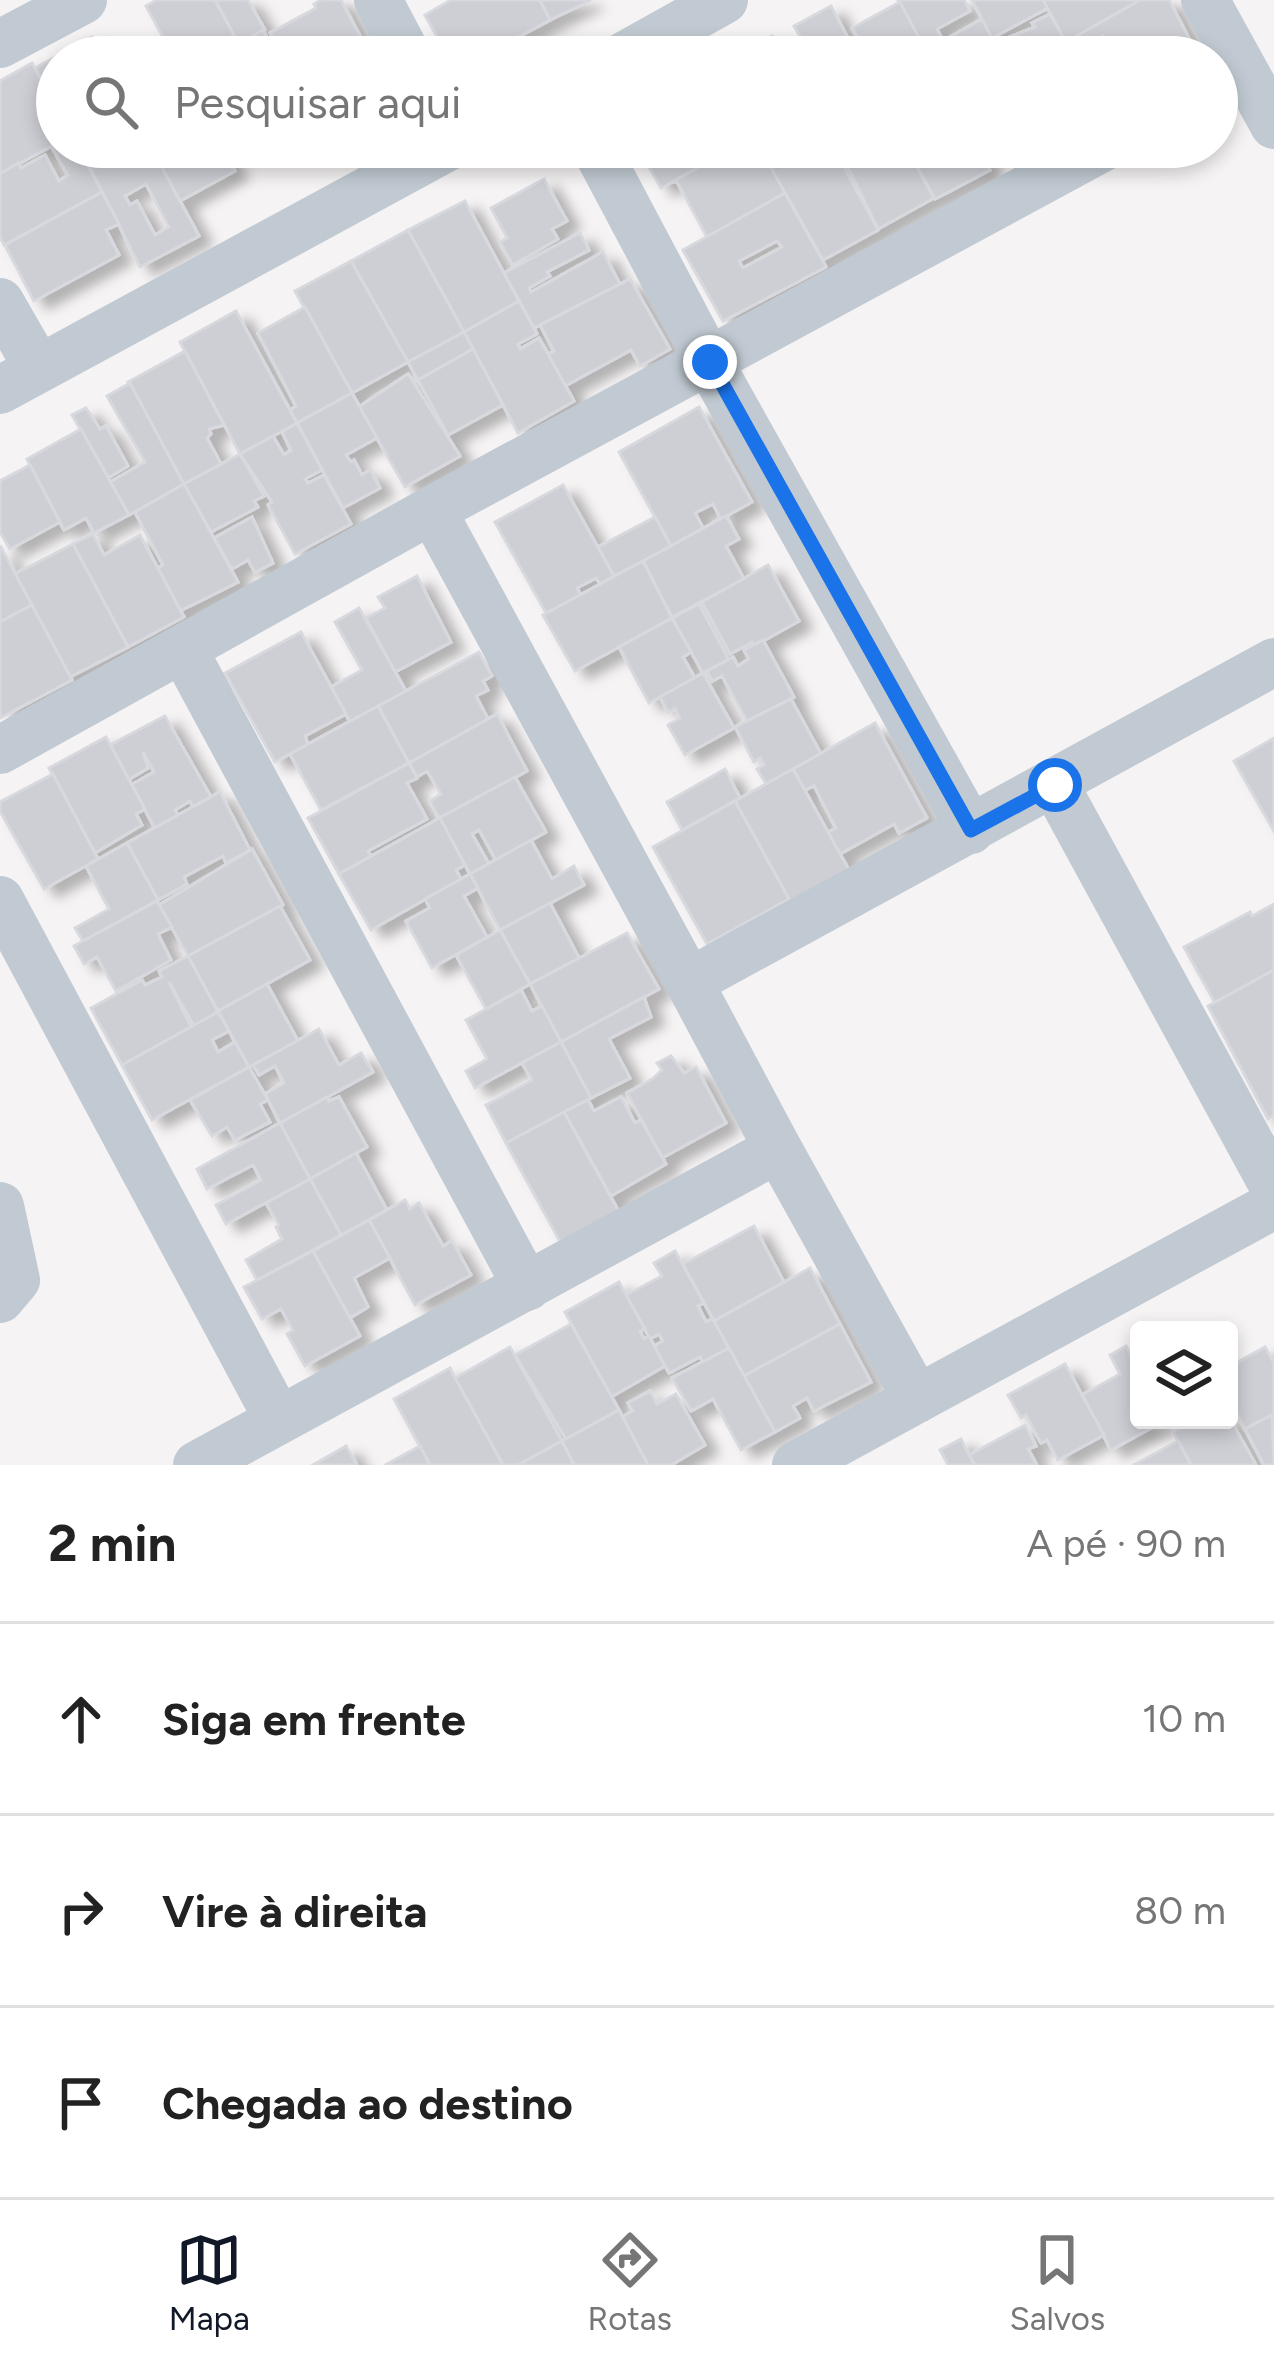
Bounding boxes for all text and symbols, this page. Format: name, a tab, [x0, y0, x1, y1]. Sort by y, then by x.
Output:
search box	[36, 36, 1238, 168]
icon: search	[78, 69, 144, 135]
text: Pesquisar aqui	[174, 75, 461, 129]
route end	[683, 335, 737, 389]
route start	[1028, 758, 1082, 812]
map controls	[1130, 1321, 1238, 1429]
button: layers	[1130, 1321, 1238, 1429]
text: 2 min	[48, 1513, 176, 1574]
text: A pé · 90 m	[1027, 1520, 1226, 1567]
icon: ahead	[48, 1686, 114, 1752]
text: Siga em frente	[162, 1692, 466, 1746]
text: 10 m	[1142, 1695, 1226, 1742]
icon: right	[48, 1878, 114, 1944]
text: Vire à direita	[162, 1884, 427, 1938]
text: 80 m	[1134, 1887, 1226, 1934]
icon: arrive	[48, 2070, 114, 2136]
text: Chegada ao destino	[162, 2076, 573, 2130]
tab: Mapa	[169, 2227, 250, 2338]
tab: Rotas	[588, 2227, 672, 2338]
tab: Salvos	[1010, 2227, 1105, 2338]

